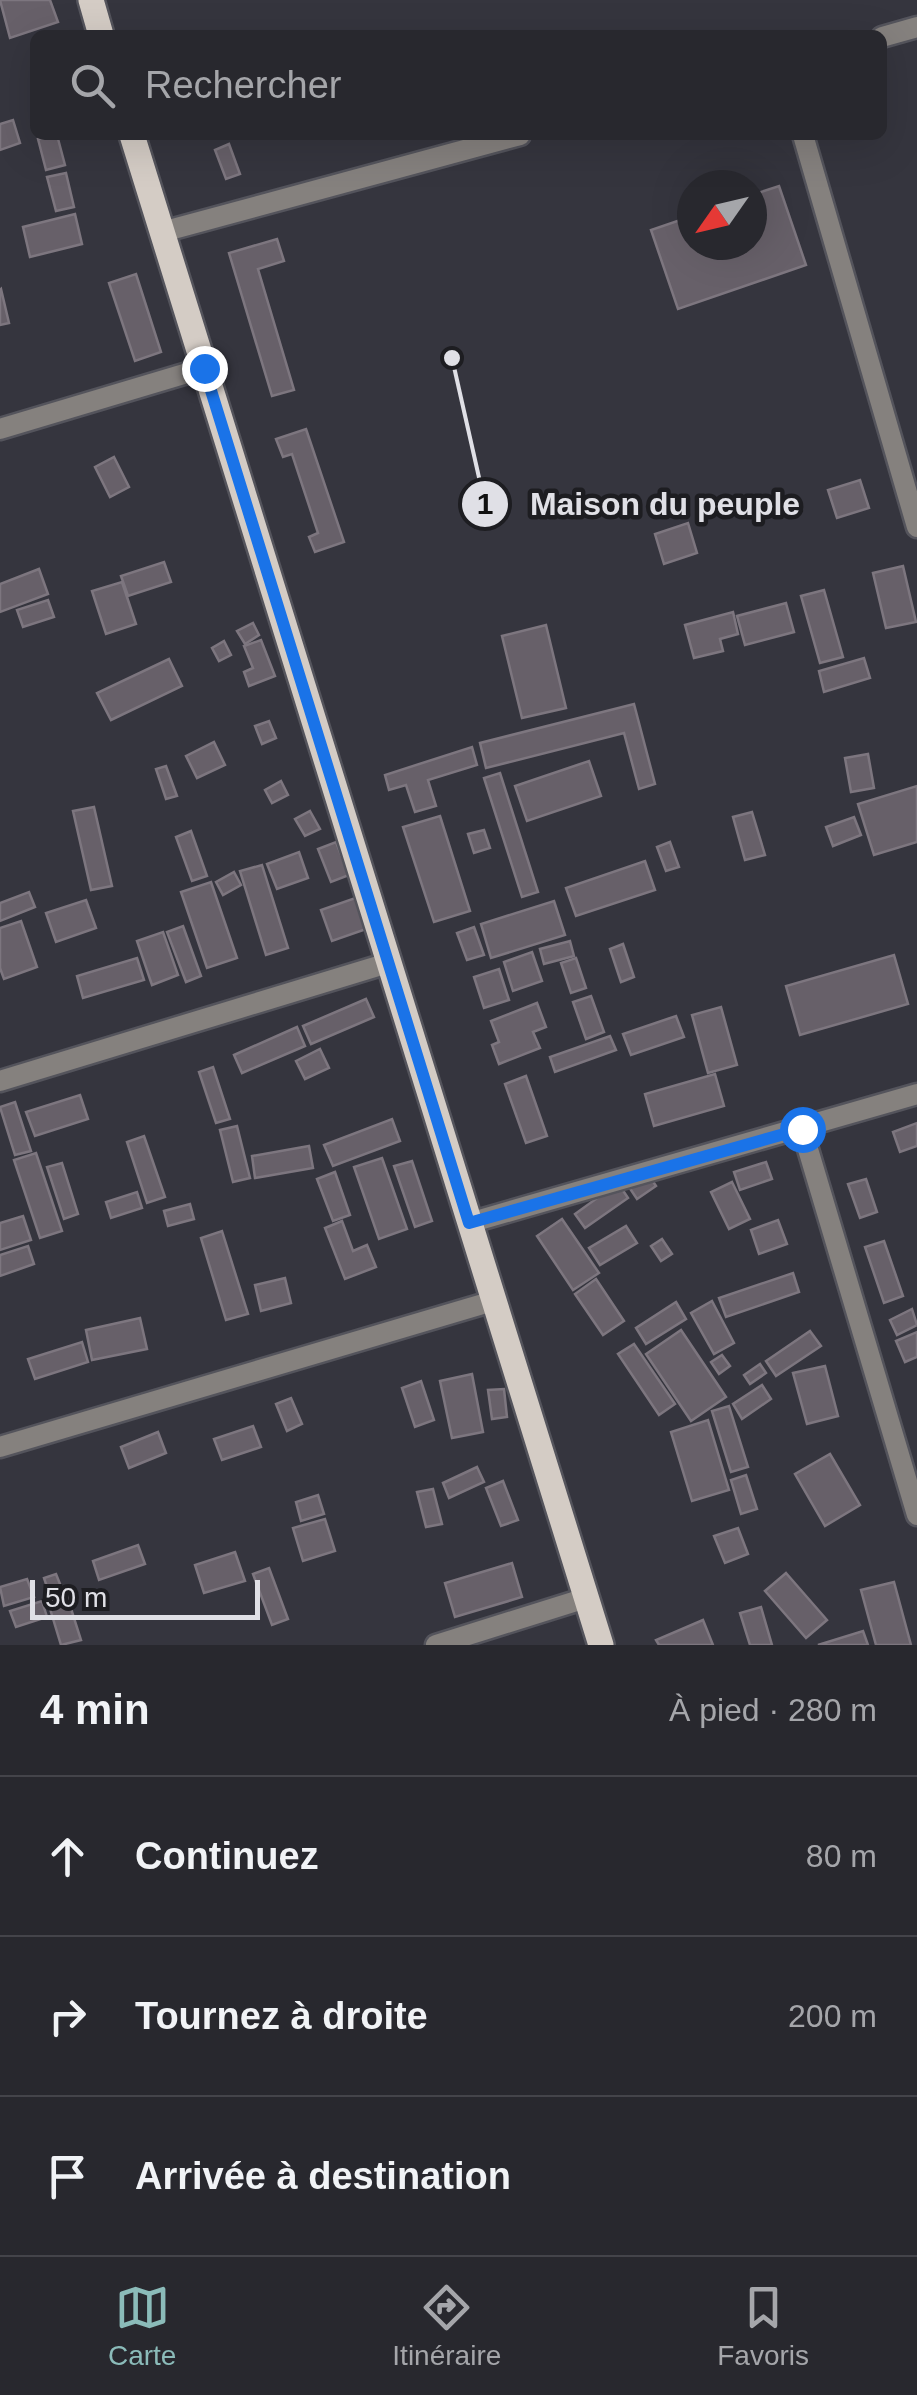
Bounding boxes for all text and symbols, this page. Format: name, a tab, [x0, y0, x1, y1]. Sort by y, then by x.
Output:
search box	[30, 30, 887, 140]
icon: search	[65, 58, 120, 113]
text: Rechercher	[145, 64, 341, 106]
north arrow	[677, 170, 767, 260]
route end	[182, 346, 228, 392]
callout: Maison du peuple	[460, 473, 820, 535]
text: Maison du peuple	[530, 486, 800, 522]
text: 1	[477, 487, 493, 520]
route start	[780, 1107, 826, 1153]
scale bar	[30, 1575, 260, 1620]
text: 50 m	[45, 1582, 107, 1613]
text: 4 min	[40, 1686, 150, 1733]
text: À pied · 280 m	[669, 1692, 877, 1728]
icon: ahead	[40, 1829, 95, 1884]
text: Continuez	[135, 1835, 319, 1877]
text: 80 m	[806, 1838, 877, 1874]
icon: right	[40, 1989, 95, 2044]
text: Tournez à droite	[135, 1995, 428, 2037]
text: 200 m	[788, 1998, 877, 2034]
icon: arrive	[40, 2149, 95, 2204]
text: Arrivée à destination	[135, 2155, 511, 2197]
tab: Carte	[108, 2280, 176, 2372]
tab: Itinéraire	[392, 2280, 501, 2372]
tab: Favoris	[717, 2280, 809, 2372]

